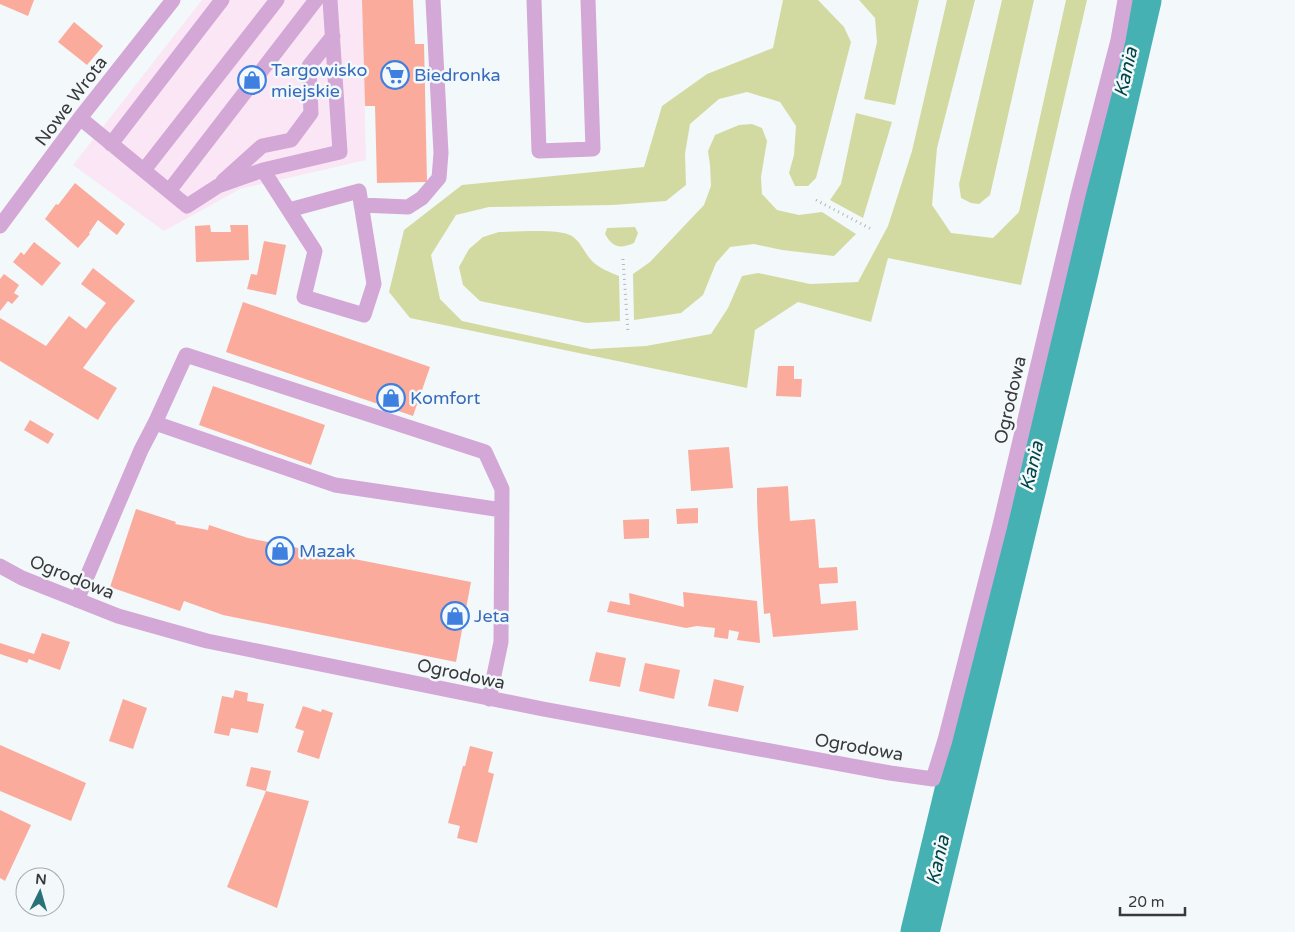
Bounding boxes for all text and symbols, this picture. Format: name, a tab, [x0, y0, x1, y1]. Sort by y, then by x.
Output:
water label: Kania	[1110, 44, 1143, 99]
street label: Nowe Wrota	[30, 52, 112, 150]
place label: Targowisko miejskie	[271, 59, 367, 102]
supermarket icon: Biedronka	[380, 60, 410, 90]
place label: Biedronka	[414, 64, 501, 86]
shop icon: Targowisko miejskie	[237, 65, 267, 95]
street label: Ogrodowa	[989, 354, 1031, 446]
shop icon: Komfort	[376, 383, 406, 413]
place label: Komfort	[410, 387, 480, 409]
water label: Kania	[1016, 438, 1049, 493]
shop icon: Mazak	[265, 536, 295, 566]
place label: Mazak	[299, 540, 356, 562]
street label: Ogrodowa	[26, 550, 118, 604]
shop icon: Jeta	[440, 601, 470, 631]
place label: Jeta	[474, 605, 510, 627]
street label: Ogrodowa	[415, 654, 507, 694]
street label: Ogrodowa	[813, 728, 905, 766]
water label: Kania	[922, 832, 955, 887]
north arrow	[15, 867, 65, 917]
text: N	[35, 871, 47, 889]
scale bar	[1120, 884, 1185, 916]
text: 20 m	[1128, 893, 1165, 911]

